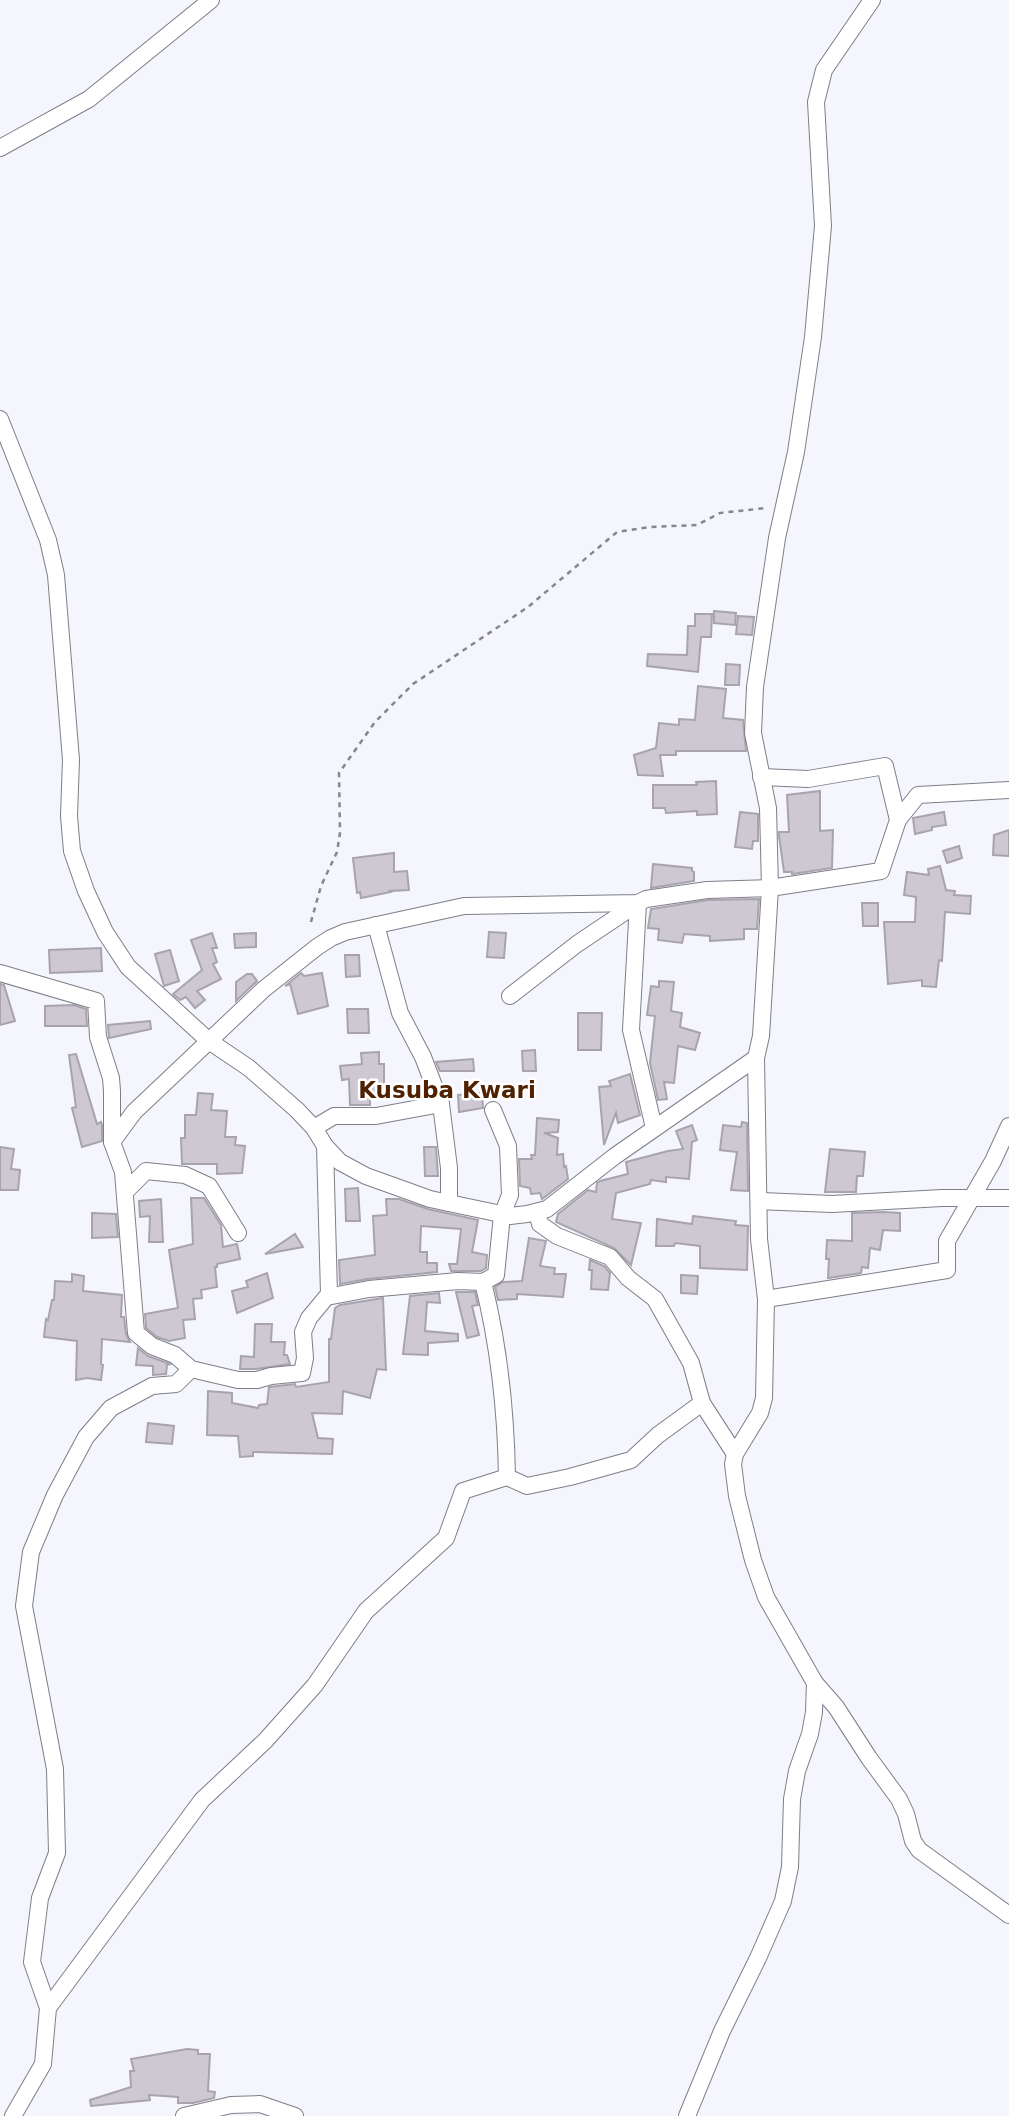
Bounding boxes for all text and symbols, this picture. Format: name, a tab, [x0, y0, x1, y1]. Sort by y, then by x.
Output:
district label: Kusuba Kwari	[358, 1077, 536, 1103]

